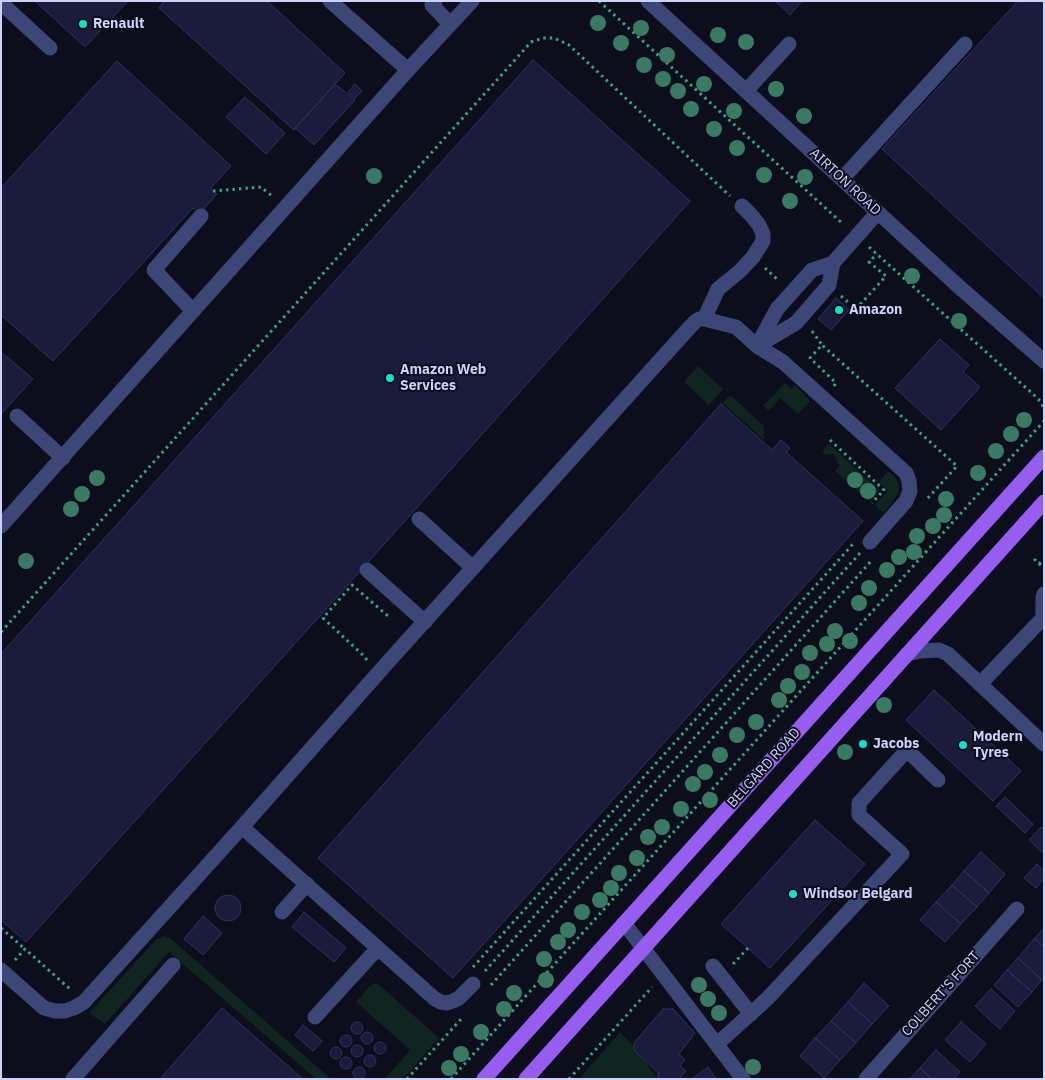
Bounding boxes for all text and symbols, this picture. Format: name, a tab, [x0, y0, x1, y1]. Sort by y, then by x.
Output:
place label: Renault	[93, 16, 144, 32]
marker: Renault	[77, 18, 89, 30]
street label: AIRTON ROAD	[806, 145, 884, 219]
place label: Amazon	[849, 302, 902, 318]
marker: Amazon	[833, 304, 845, 316]
place label: Amazon Web Services	[400, 362, 486, 394]
marker: Amazon Web Services	[384, 372, 396, 384]
street label: BELGARD ROAD	[724, 725, 804, 811]
place label: Modern Tyres	[973, 729, 1023, 762]
place label: Jacobs	[873, 736, 919, 752]
marker: Jacobs	[857, 738, 869, 750]
marker: Modern Tyres	[957, 739, 969, 751]
place label: Windsor Belgard	[803, 886, 913, 902]
marker: Windsor Belgard	[787, 888, 799, 900]
street label: COLBERT'S FORT	[898, 948, 984, 1040]

